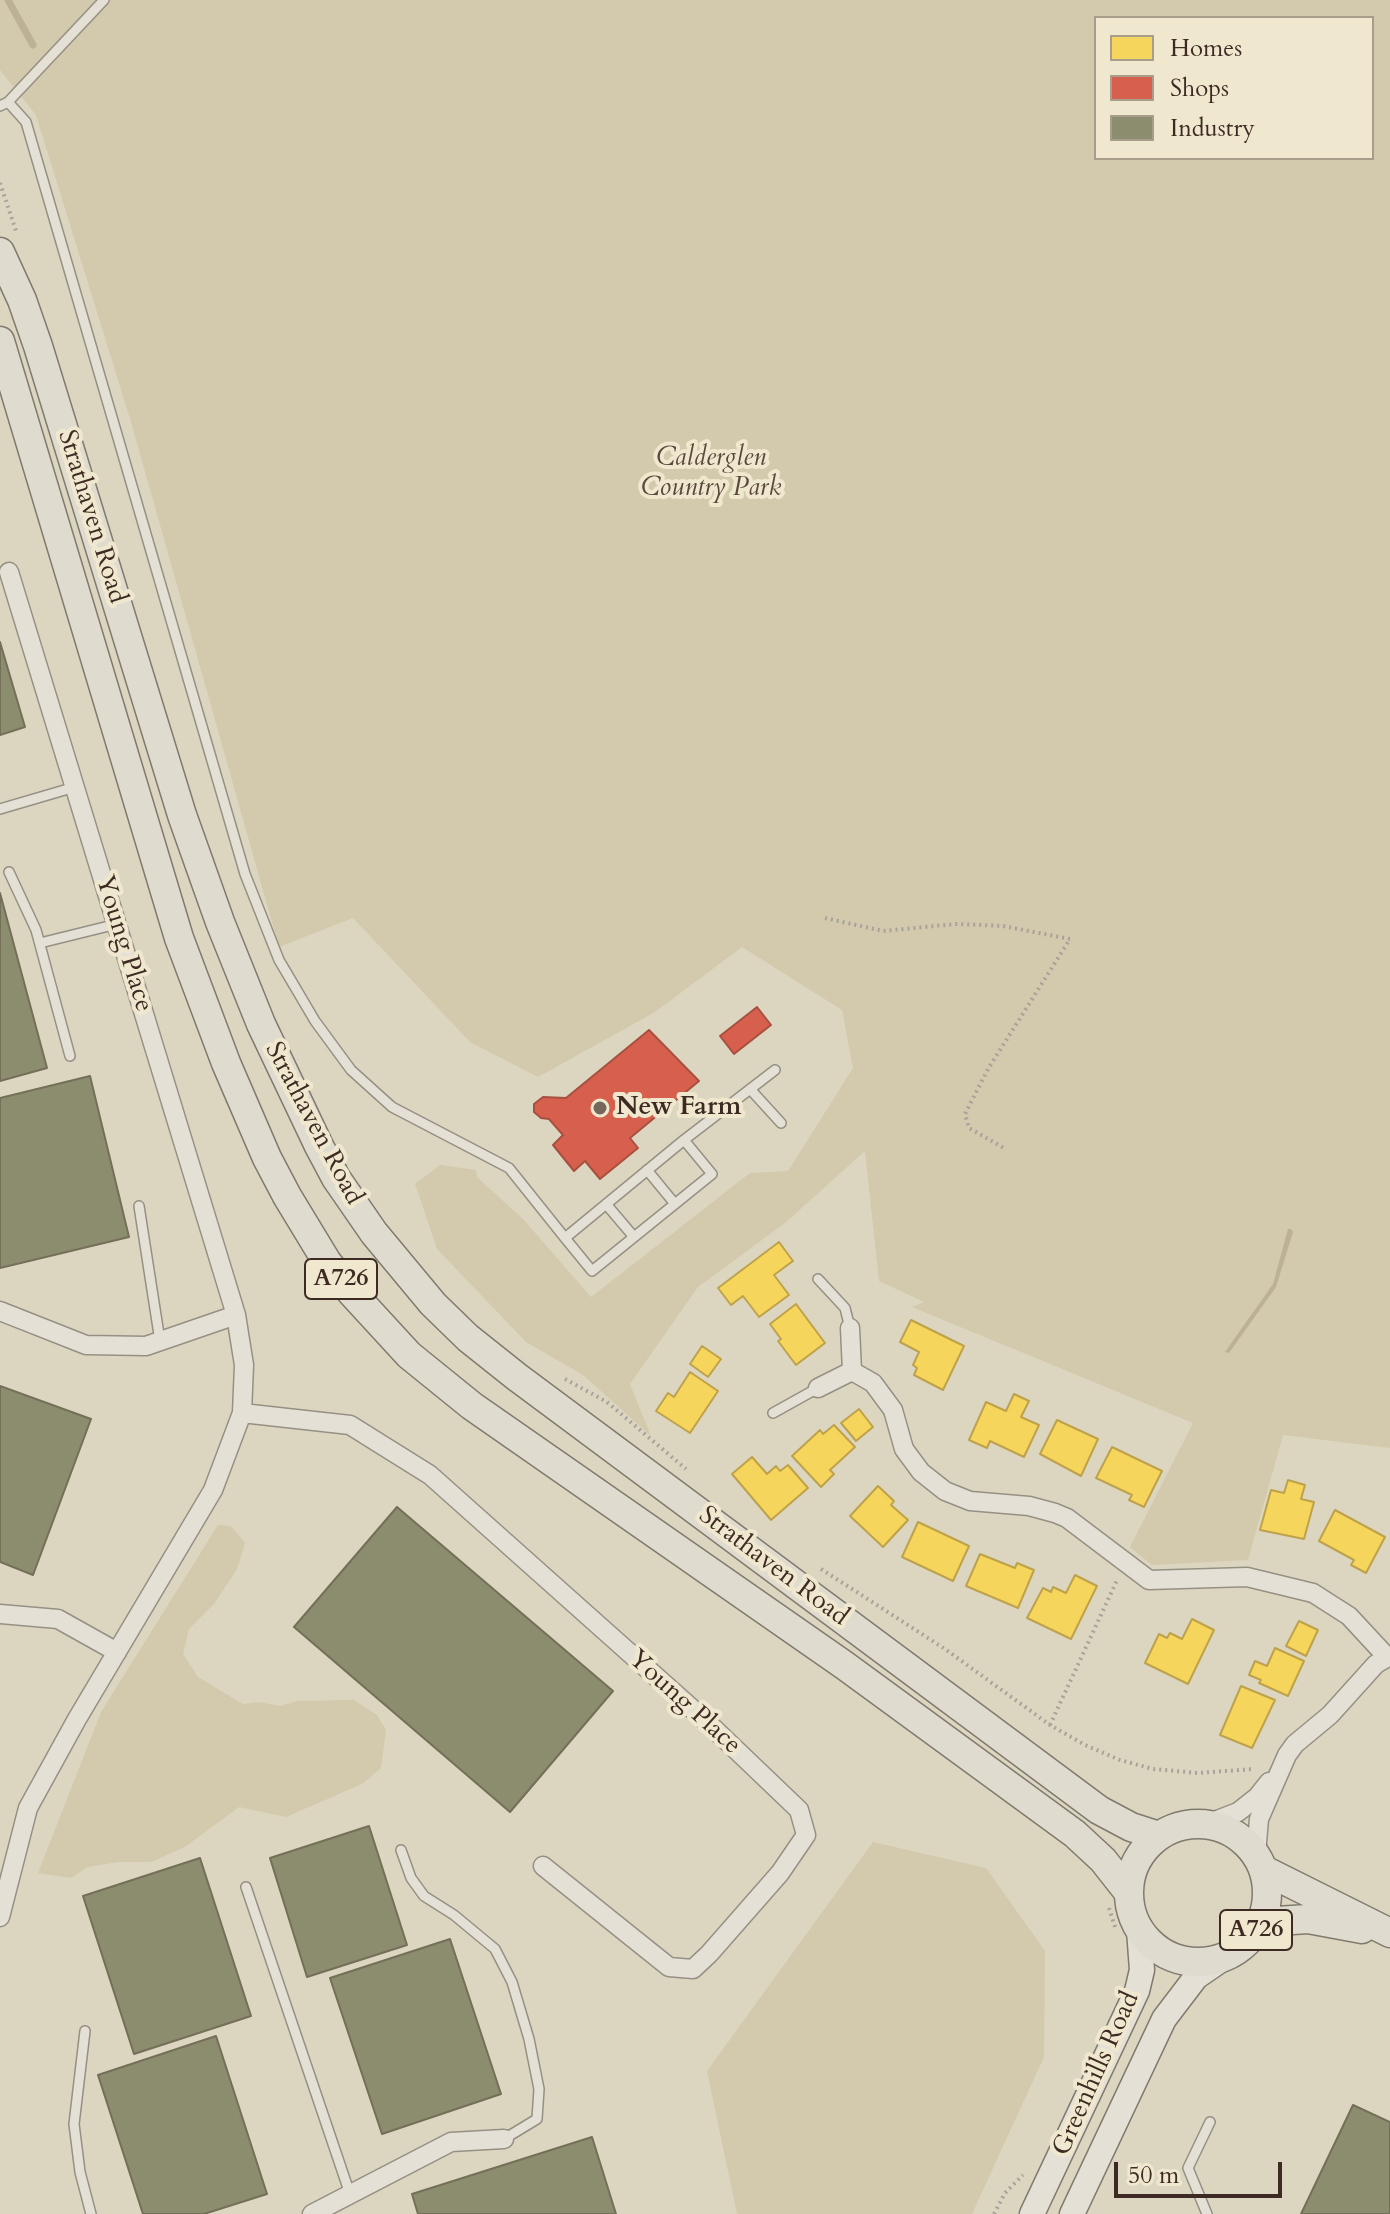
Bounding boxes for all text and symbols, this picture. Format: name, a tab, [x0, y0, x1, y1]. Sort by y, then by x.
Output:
legend	[1094, 16, 1374, 160]
text: Homes	[1170, 32, 1242, 65]
text: Shops	[1170, 72, 1229, 105]
text: Industry	[1170, 112, 1255, 145]
street label: Strathaven Road	[50, 427, 132, 607]
park label: Calderglen Country Park	[641, 443, 781, 504]
street label: Young Place	[87, 872, 159, 1016]
street label: Strathaven Road	[257, 1037, 369, 1211]
place label: New Farm	[616, 1092, 741, 1124]
marker: New Farm	[591, 1099, 609, 1117]
road number: A726	[305, 1259, 377, 1299]
street label: Strathaven Road	[692, 1501, 854, 1633]
street label: Young Place	[621, 1644, 747, 1762]
road number: A726	[1220, 1910, 1292, 1950]
street label: Greenhills Road	[1047, 1987, 1147, 2161]
scale bar	[1118, 2146, 1286, 2196]
text: 50 m	[1128, 2159, 1179, 2192]

